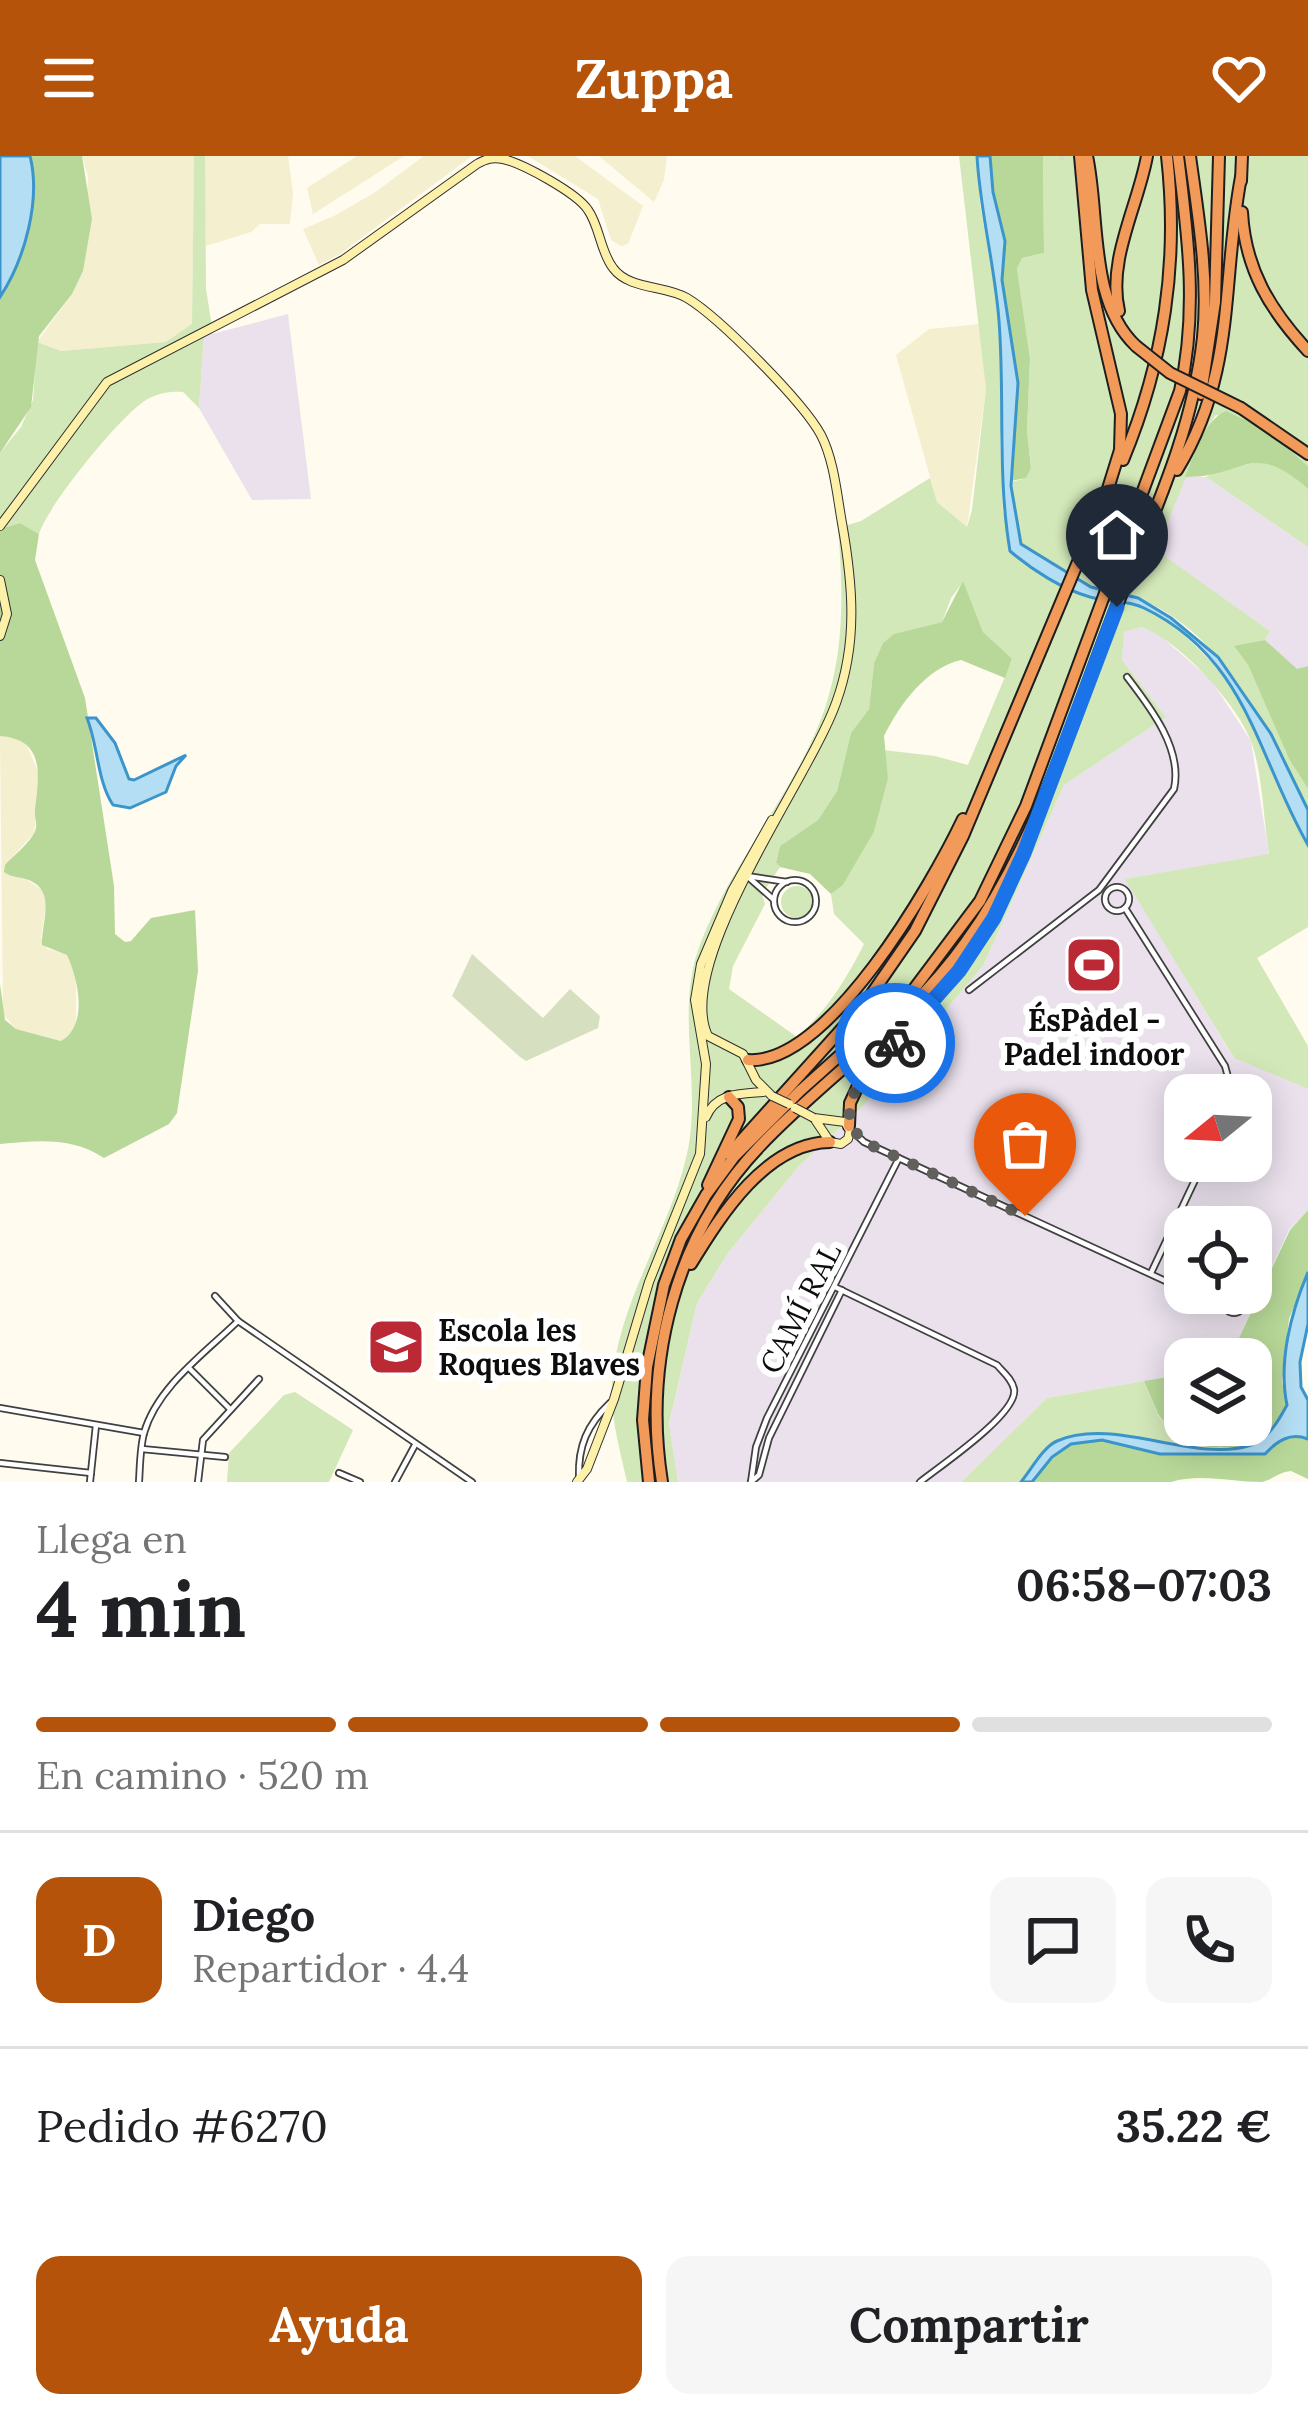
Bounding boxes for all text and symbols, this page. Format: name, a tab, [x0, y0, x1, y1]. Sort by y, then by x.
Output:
text: Zuppa	[575, 44, 733, 113]
icon: menu	[36, 45, 102, 111]
icon: heart	[1206, 45, 1272, 111]
pin	[1066, 484, 1168, 607]
icon: home	[1084, 502, 1150, 568]
sports icon: ÉsPàdel - Padel indoor	[1063, 934, 1125, 996]
courier	[835, 983, 955, 1103]
place label: ÉsPàdel - Padel indoor	[1003, 1001, 1185, 1073]
icon: bike	[862, 1010, 928, 1076]
north arrow	[1164, 1074, 1272, 1182]
map controls	[1164, 1074, 1272, 1446]
pin	[974, 1093, 1076, 1216]
icon: bag	[992, 1111, 1058, 1177]
button: locate	[1164, 1206, 1272, 1314]
street label: CAMÍ RAL	[751, 1236, 849, 1380]
place label: Escola les Roques Blaves	[438, 1311, 640, 1383]
school or university icon: Escola les Roques Blaves	[365, 1316, 427, 1378]
button: layers	[1164, 1338, 1272, 1446]
text: Llega en	[36, 1514, 187, 1564]
text: 06:58–07:03	[1016, 1556, 1272, 1613]
text: 4 min	[36, 1559, 246, 1658]
text: En camino · 520 m	[36, 1750, 369, 1800]
button: chat	[990, 1877, 1116, 2003]
button: phone	[1146, 1877, 1272, 2003]
text: Diego	[192, 1886, 315, 1943]
text: D	[82, 1911, 116, 1968]
text: Repartidor · 4.4	[192, 1943, 469, 1993]
text: Pedido #6270	[36, 2097, 328, 2154]
text: 35.22 €	[1116, 2097, 1272, 2154]
button: Ayuda	[36, 2256, 642, 2394]
button: Compartir	[666, 2256, 1272, 2394]

